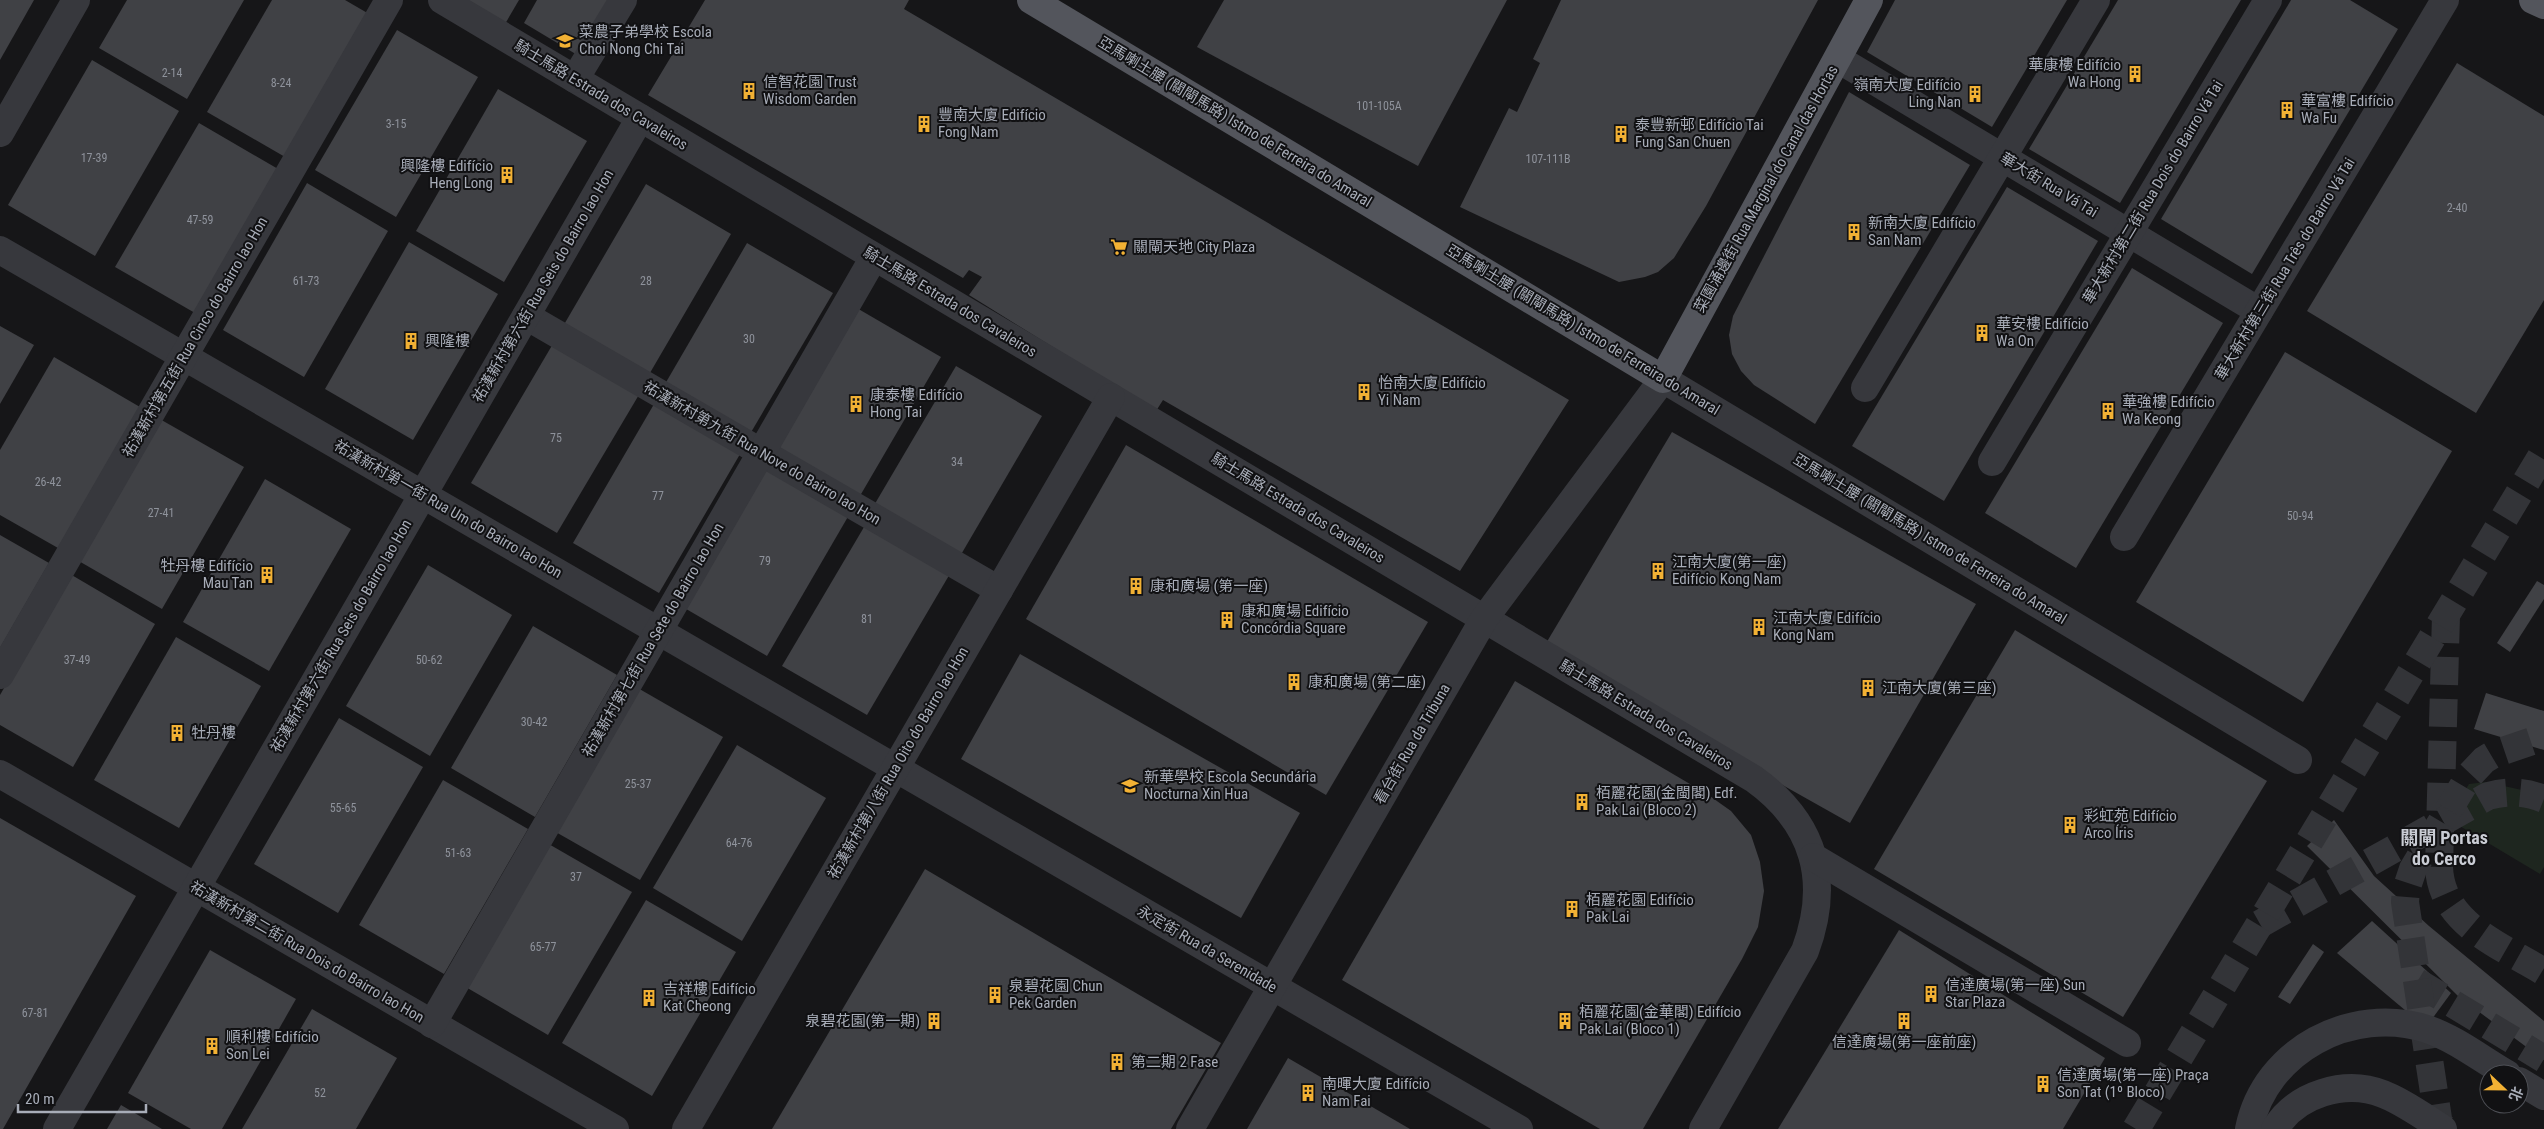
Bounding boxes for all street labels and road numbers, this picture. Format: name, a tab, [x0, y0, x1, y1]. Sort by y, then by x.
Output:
street label: 亞馬喇土腰 (關閘馬路) Istmo de Ferreira do Amaral	[1095, 33, 1375, 211]
street label: 騎士馬路 Estrada dos Cavaleiros	[511, 36, 691, 154]
street label: 菜園涌邊街 Rua Marginal do Canal das Hortas	[1690, 62, 1842, 316]
street label: 華大新村第二街 Rua Dois do Bairro Vá Tai	[2079, 77, 2227, 307]
street label: 華大街 Rua Vá Tai	[1997, 149, 2101, 221]
street label: 華大新村第三街 Rua Três do Bairro Vá Tai	[2211, 155, 2359, 383]
street label: 祐漢新村第六街 Rua Seis do Bairro Iao Hon	[469, 166, 617, 406]
street label: 祐漢新村第五街 Rua Cinco do Bairro Iao Hon	[119, 214, 271, 460]
street label: 亞馬喇土腰 (關閘馬路) Istmo de Ferreira do Amaral	[1443, 241, 1723, 419]
street label: 騎士馬路 Estrada dos Cavaleiros	[860, 243, 1040, 361]
street label: 祐漢新村第九街 Rua Nove do Bairro Iao Hon	[640, 377, 884, 529]
street label: 祐漢新村第一街 Rua Um do Bairro Iao Hon	[331, 436, 565, 582]
street label: 騎士馬路 Estrada dos Cavaleiros	[1208, 449, 1388, 567]
street label: 亞馬喇土腰 (關閘馬路) Istmo de Ferreira do Amaral	[1790, 450, 2070, 628]
street label: 祐漢新村第六街 Rua Seis do Bairro Iao Hon	[267, 516, 415, 756]
street label: 祐漢新村第七街 Rua Sete do Bairro Iao Hon	[578, 520, 728, 760]
street label: 祐漢新村第八街 Rua Oito do Bairro Iao Hon	[824, 644, 972, 882]
street label: 騎士馬路 Estrada dos Cavaleiros	[1556, 656, 1736, 774]
street label: 看台街 Rua da Tribuna	[1370, 680, 1454, 808]
street label: 祐漢新村第二街 Rua Dois do Bairro Iao Hon	[187, 877, 427, 1027]
street label: 永定街 Rua da Serenidade	[1134, 902, 1280, 996]

